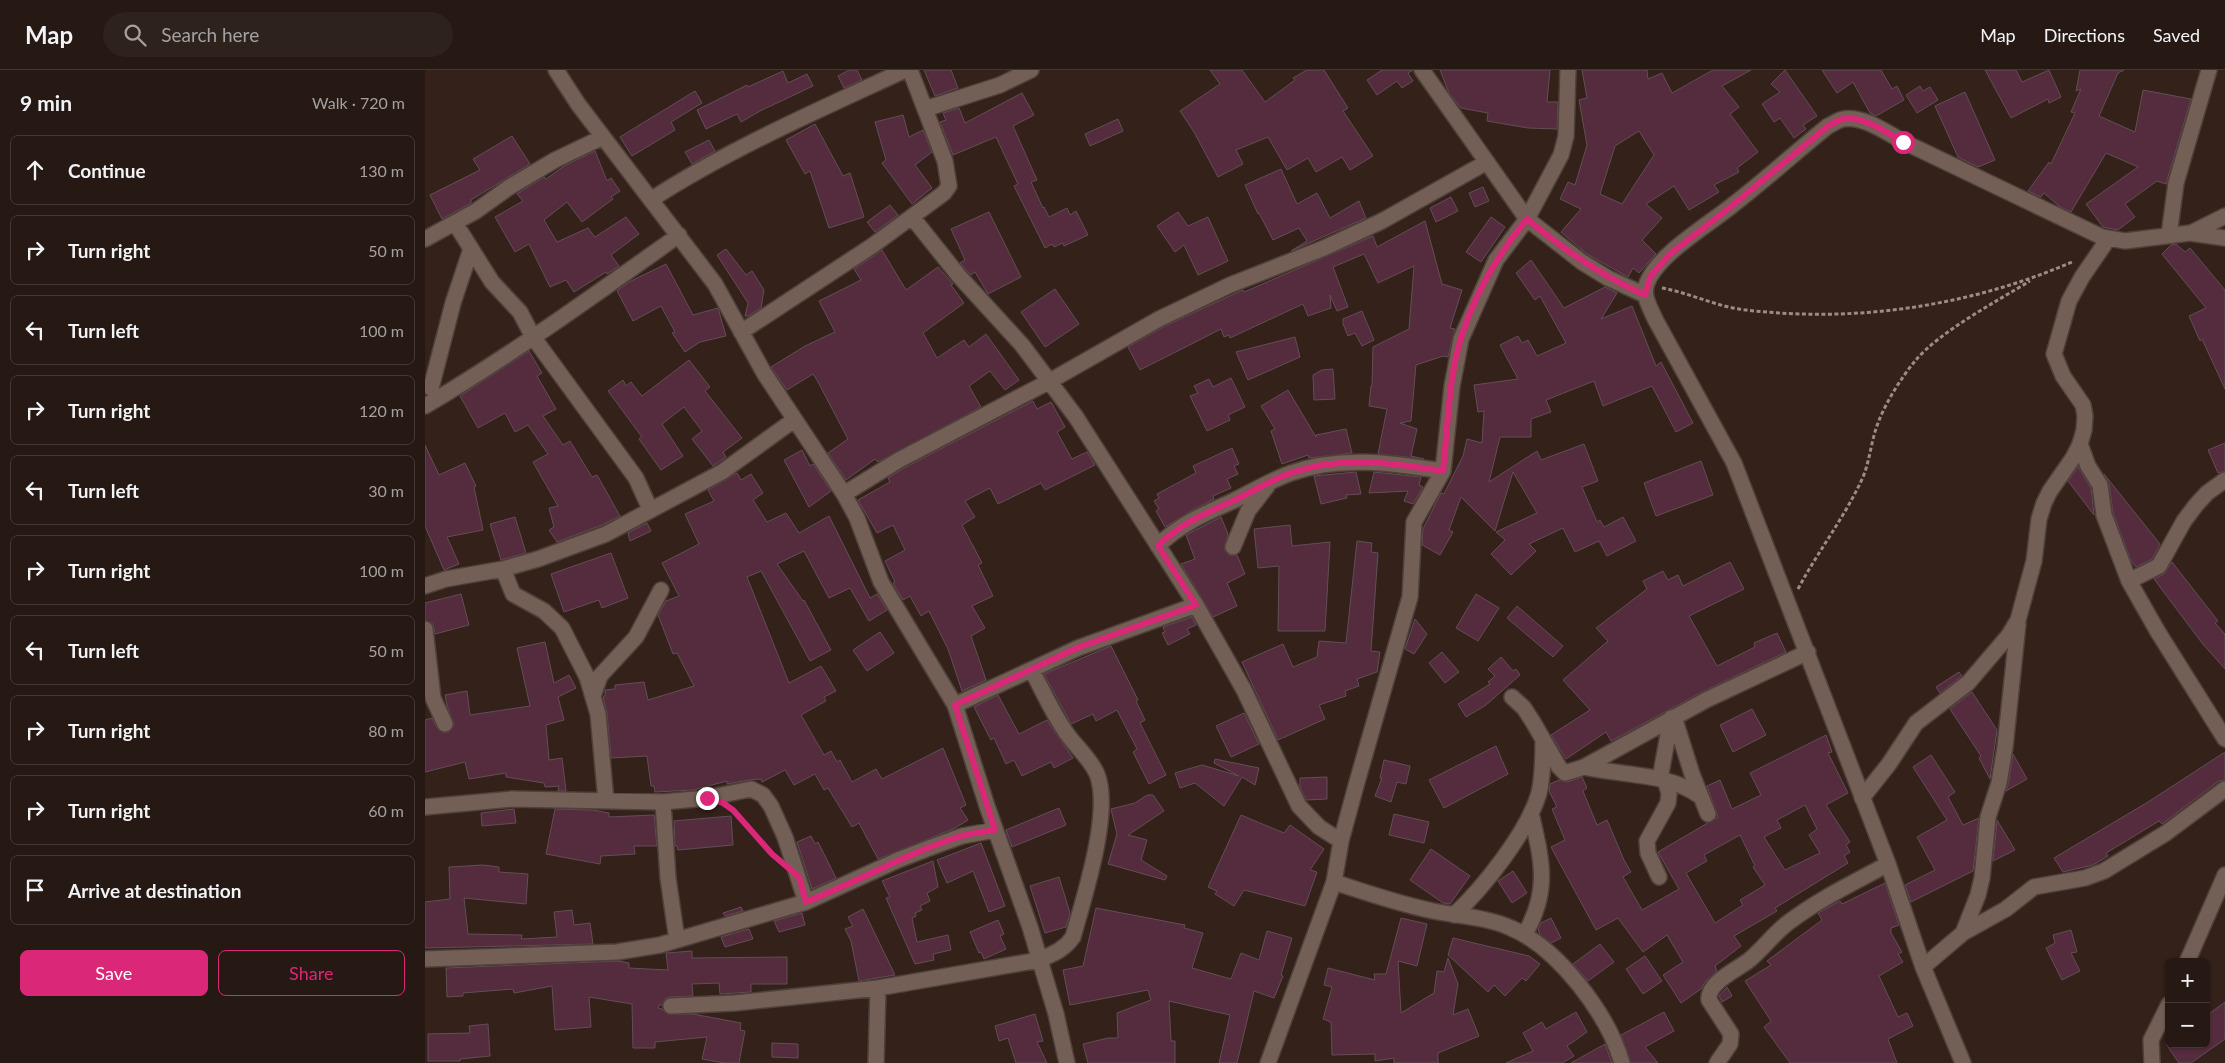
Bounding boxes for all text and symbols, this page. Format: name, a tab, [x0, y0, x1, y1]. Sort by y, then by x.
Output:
search box	[103, 12, 453, 57]
text: Map	[25, 20, 73, 49]
icon: search	[121, 21, 149, 49]
text: Search here	[161, 23, 259, 46]
text: Map	[1980, 24, 2016, 46]
text: Directions	[2044, 24, 2125, 46]
text: Saved	[2153, 24, 2200, 46]
text: 9 min	[20, 90, 72, 115]
text: Walk · 720 m	[312, 93, 405, 112]
route start	[1892, 131, 1915, 154]
icon: ahead	[21, 156, 49, 184]
text: Continue	[68, 159, 146, 182]
text: 130 m	[359, 161, 404, 180]
icon: right	[21, 236, 49, 264]
text: Turn right	[68, 239, 150, 262]
text: 50 m	[368, 241, 404, 260]
icon: left	[21, 316, 49, 344]
text: Turn left	[68, 319, 139, 342]
text: 100 m	[359, 321, 404, 340]
icon: right	[21, 396, 49, 424]
text: Turn right	[68, 399, 150, 422]
text: 120 m	[359, 401, 404, 420]
icon: left	[21, 476, 49, 504]
text: Turn left	[68, 479, 139, 502]
text: 30 m	[368, 481, 404, 500]
icon: right	[21, 556, 49, 584]
text: Turn right	[68, 559, 150, 582]
text: 100 m	[359, 561, 404, 580]
icon: left	[21, 636, 49, 664]
text: Turn left	[68, 639, 139, 662]
text: 50 m	[368, 641, 404, 660]
icon: right	[21, 716, 49, 744]
text: Turn right	[68, 719, 150, 742]
text: 80 m	[368, 721, 404, 740]
route end	[696, 787, 719, 810]
icon: right	[21, 796, 49, 824]
text: Turn right	[68, 799, 150, 822]
text: 60 m	[368, 801, 404, 820]
icon: arrive	[21, 876, 49, 904]
text: Arrive at destination	[68, 879, 241, 902]
button: Save	[20, 950, 208, 996]
button: Share	[218, 950, 405, 996]
map controls	[2165, 958, 2210, 1048]
button: +	[2165, 958, 2210, 1003]
button: −	[2165, 1003, 2210, 1048]

